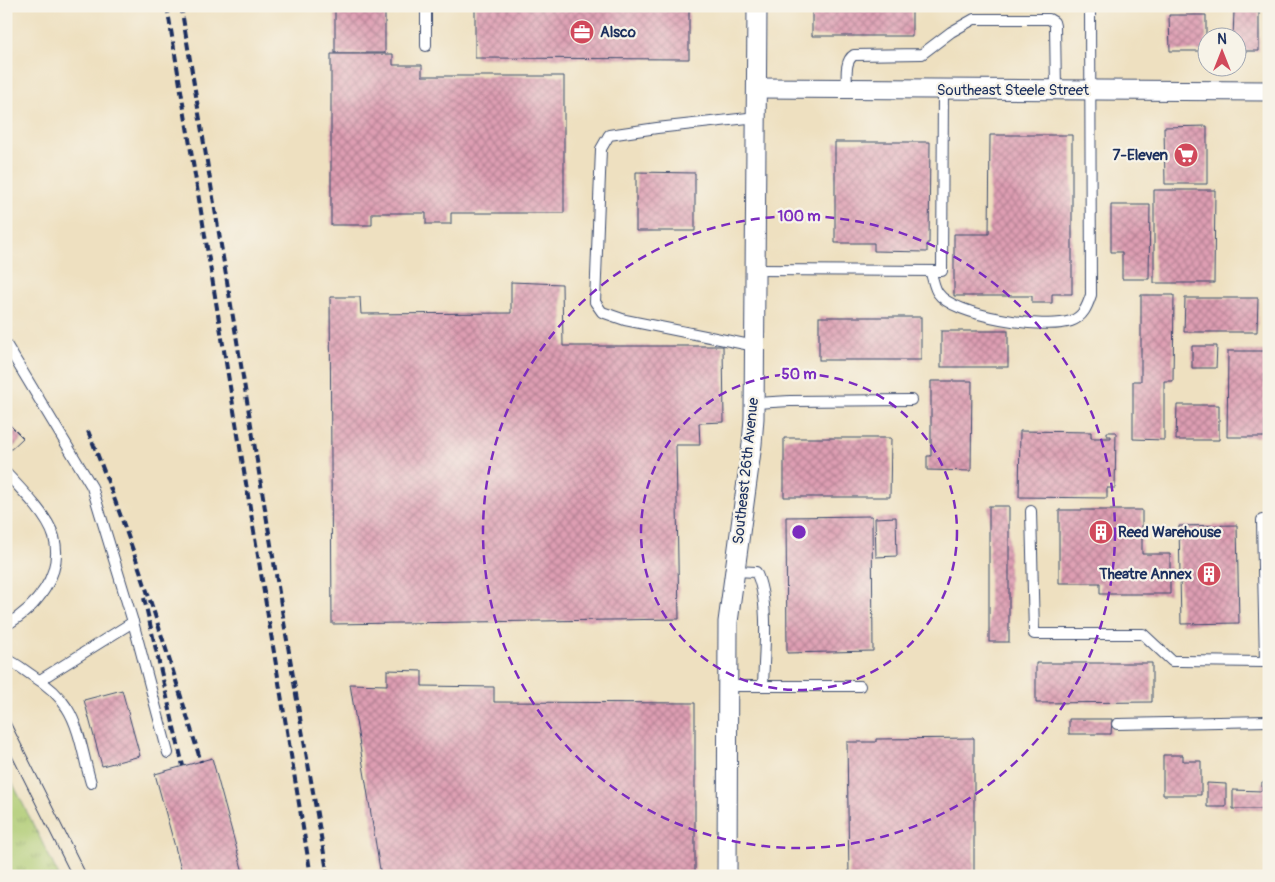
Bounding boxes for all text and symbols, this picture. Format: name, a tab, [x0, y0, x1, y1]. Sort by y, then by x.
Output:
office icon: Alsco	[569, 19, 595, 45]
place label: Alsco	[600, 23, 636, 42]
north arrow	[1198, 28, 1248, 78]
text: N	[1217, 31, 1227, 48]
street label: Southeast Steele Street	[937, 81, 1090, 100]
supermarket icon: 7-Eleven	[1173, 142, 1199, 168]
place label: 7-Eleven	[1113, 146, 1168, 165]
text: 100 m	[778, 207, 820, 226]
text: 50 m	[782, 365, 816, 384]
street label: Southeast 26th Avenue	[729, 396, 763, 545]
building icon: Reed Warehouse	[1088, 519, 1114, 545]
centre of rings	[790, 523, 808, 541]
place label: Reed Warehouse	[1118, 523, 1222, 542]
building icon: Theatre Annex	[1196, 561, 1222, 587]
place label: Theatre Annex	[1098, 565, 1192, 584]

